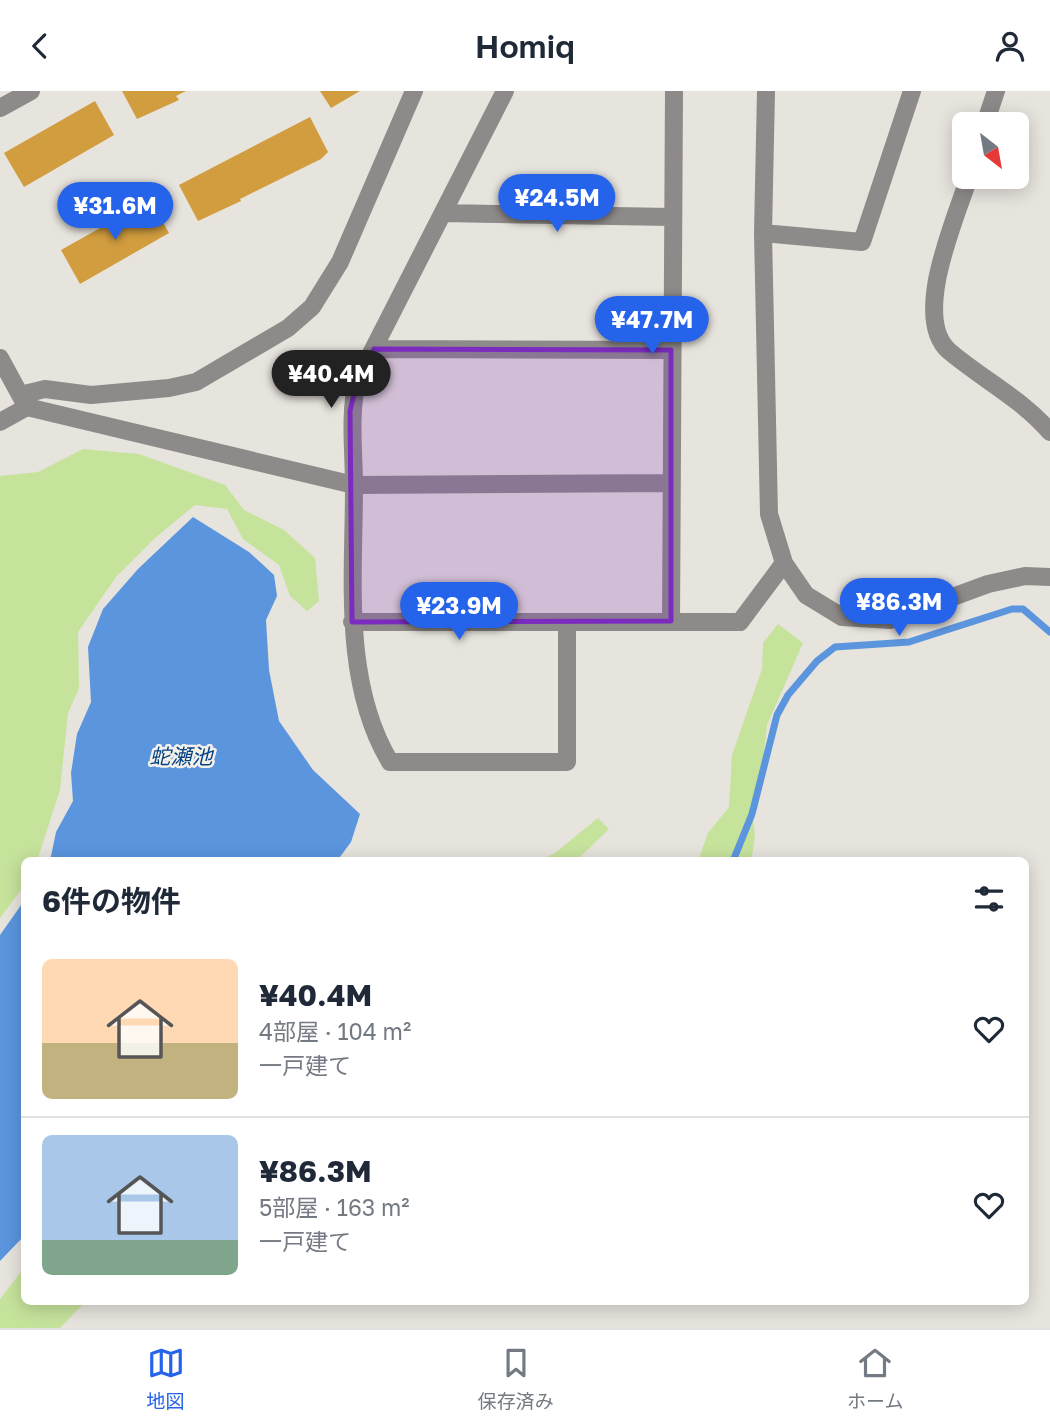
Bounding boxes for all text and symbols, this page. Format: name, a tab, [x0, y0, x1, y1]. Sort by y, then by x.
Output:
icon: back	[21, 27, 59, 65]
text: Homiq	[475, 27, 575, 65]
icon: person	[991, 27, 1029, 65]
north arrow	[952, 112, 1029, 189]
map controls	[952, 112, 1029, 189]
pin: ¥24.5M	[500, 174, 614, 234]
pin: ¥31.6M	[58, 183, 172, 242]
text: ¥24.5M	[514, 183, 600, 211]
text: ¥31.6M	[73, 191, 157, 219]
pin: ¥47.7M	[595, 296, 709, 356]
text: ¥47.7M	[611, 305, 693, 333]
pin: ¥40.4M	[274, 351, 388, 410]
text: ¥40.4M	[288, 359, 374, 387]
pin: ¥86.3M	[842, 579, 956, 638]
pin: ¥23.9M	[402, 582, 516, 642]
text: ¥86.3M	[856, 587, 942, 615]
text: ¥23.9M	[416, 591, 502, 619]
water label: 蛇瀬池	[150, 743, 214, 769]
icon: filters	[970, 880, 1008, 918]
text: 6件の物件	[42, 883, 181, 919]
text: ¥40.4M	[259, 977, 372, 1013]
icon: home	[98, 987, 182, 1071]
icon: heart	[970, 1010, 1008, 1048]
text: 4部屋 · 104 m²	[259, 1017, 411, 1045]
text: 一戸建て	[259, 1051, 351, 1079]
text: ¥86.3M	[259, 1153, 372, 1189]
icon: home	[98, 1163, 182, 1247]
icon: heart	[970, 1186, 1008, 1224]
text: 5部屋 · 163 m²	[259, 1193, 410, 1221]
text: 一戸建て	[259, 1227, 351, 1255]
tab: 地図	[147, 1344, 185, 1413]
tab: 保存済み	[478, 1344, 554, 1413]
tab: ホーム	[847, 1344, 903, 1413]

